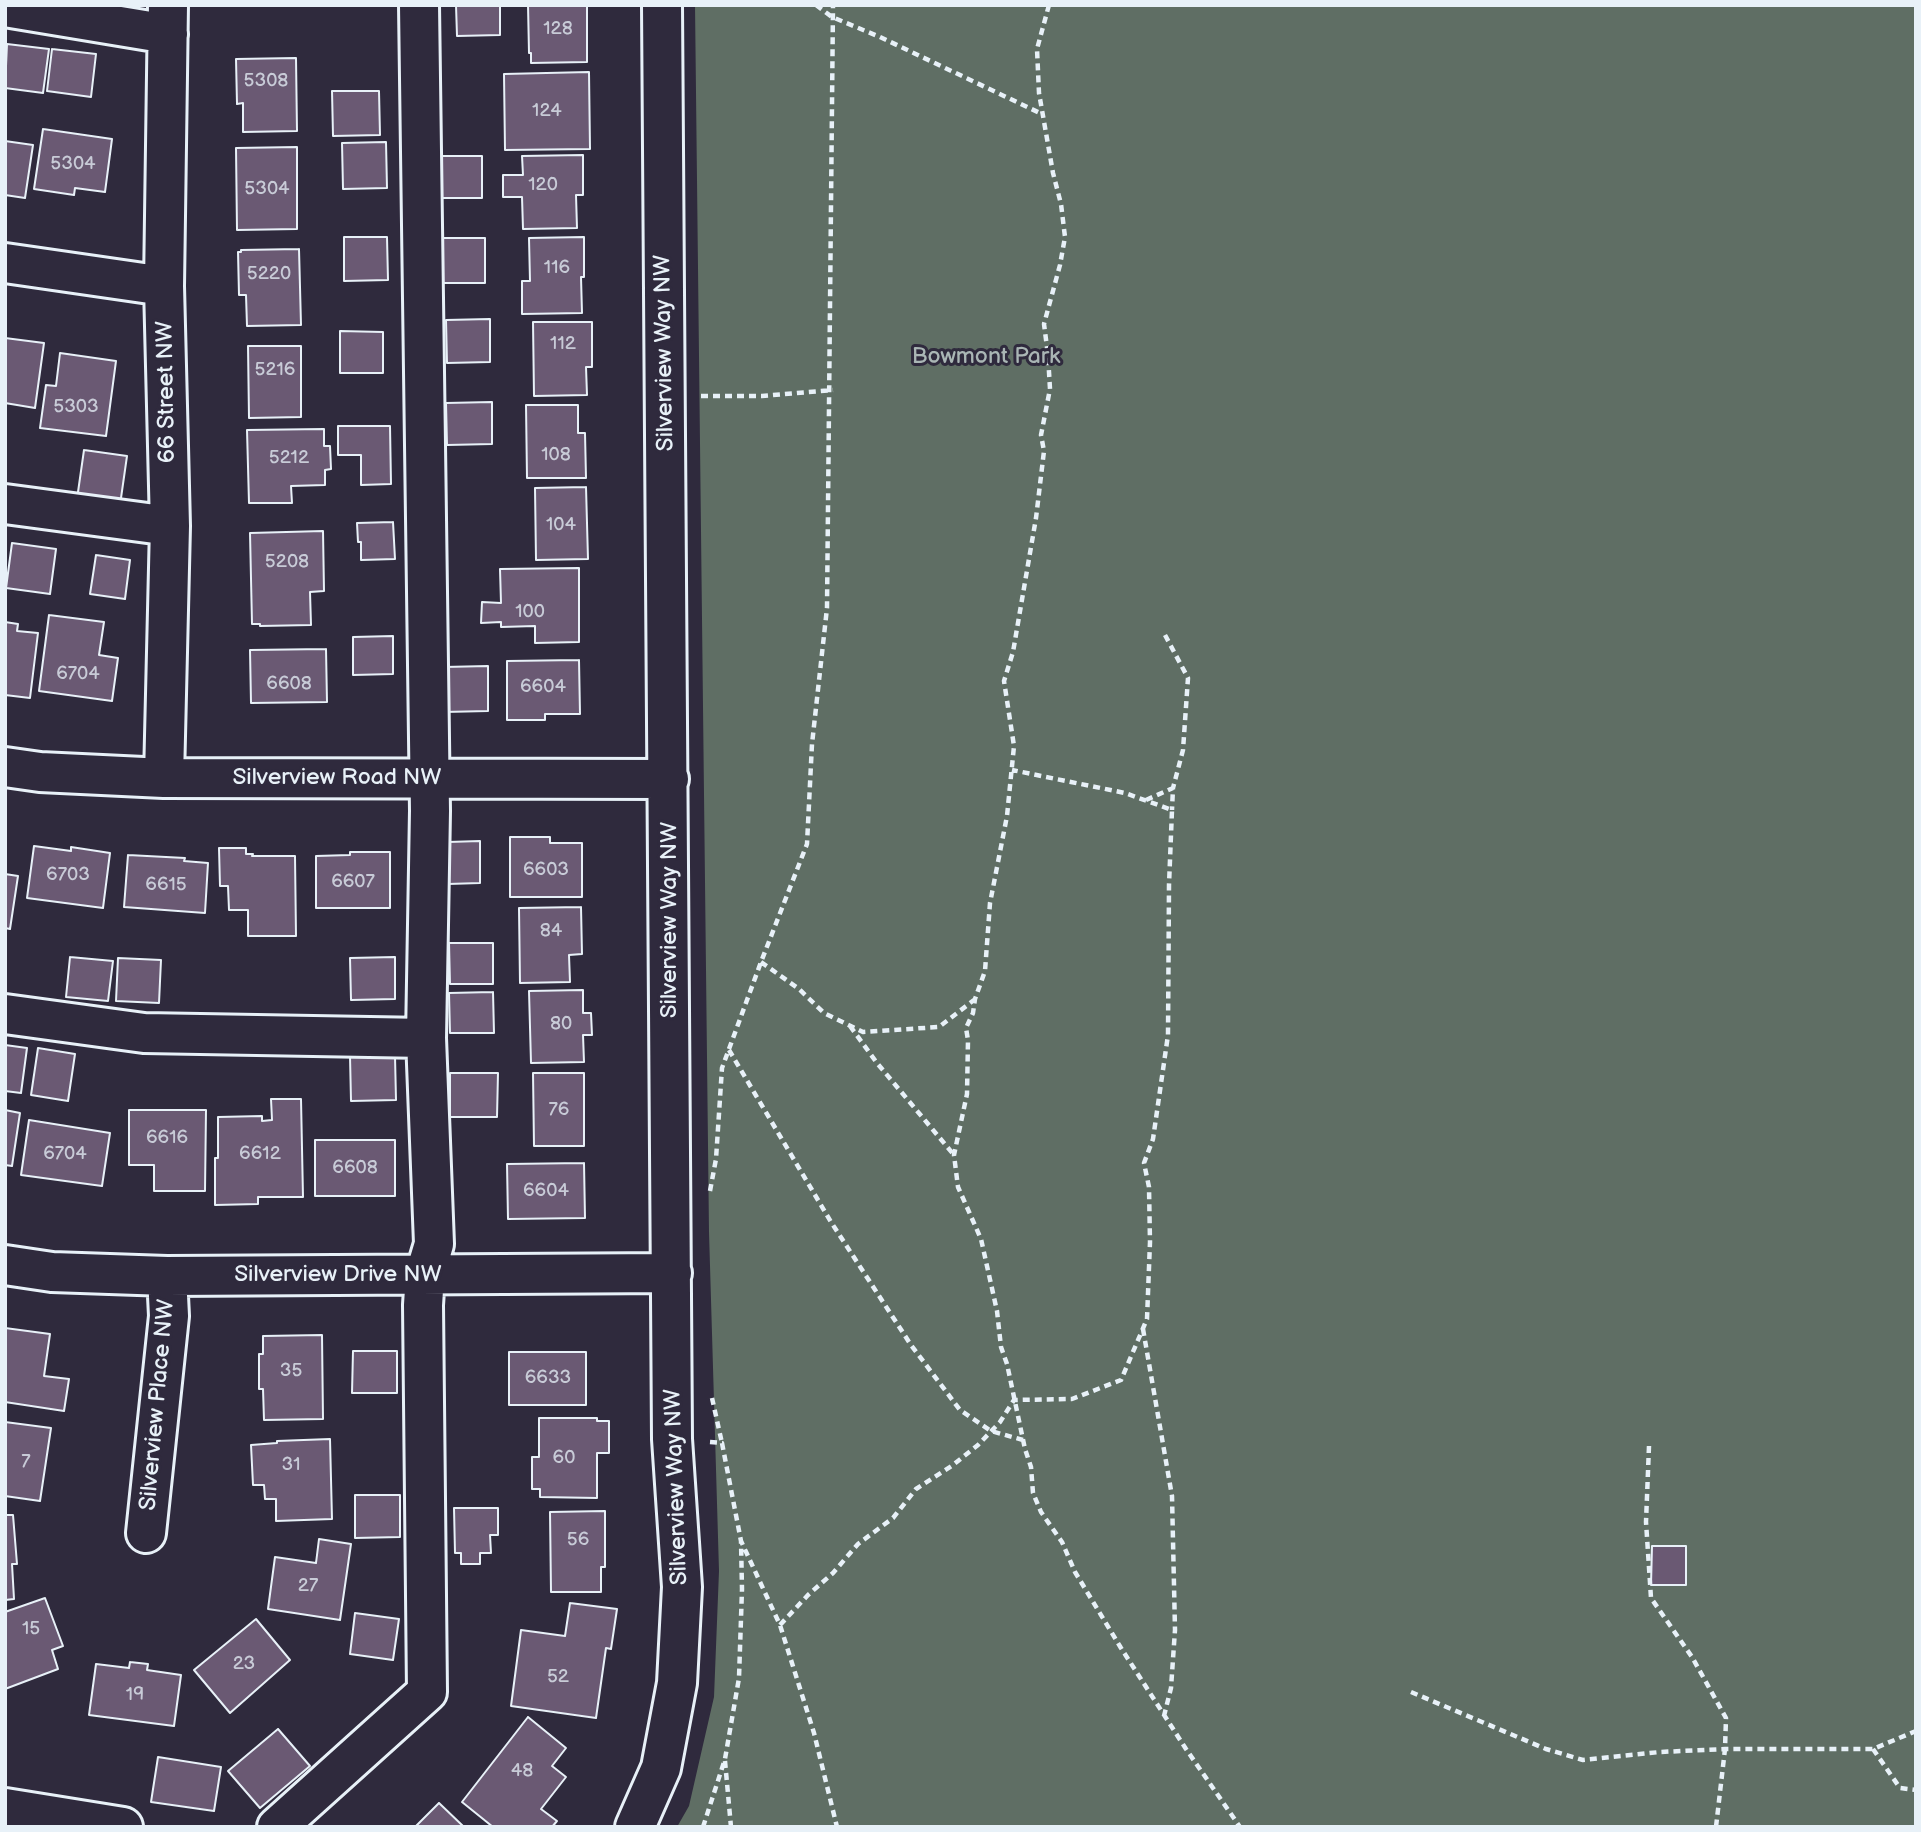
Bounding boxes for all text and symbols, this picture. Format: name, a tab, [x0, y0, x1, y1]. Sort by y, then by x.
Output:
house number: 128	[543, 18, 573, 40]
house number: 5308	[244, 70, 288, 92]
house number: 124	[532, 100, 562, 122]
house number: 5304	[50, 153, 96, 175]
house number: 120	[528, 174, 558, 196]
house number: 5304	[244, 178, 290, 200]
street label: Silverview Way NW	[649, 254, 681, 452]
house number: 116	[544, 257, 570, 279]
house number: 5220	[247, 263, 291, 285]
street label: 66 Street NW	[152, 321, 182, 463]
house number: 112	[550, 333, 576, 355]
park label: Bowmont Park	[912, 343, 1060, 371]
house number: 5216	[255, 359, 295, 381]
house number: 5303	[53, 396, 99, 418]
house number: 108	[541, 444, 571, 466]
house number: 5212	[269, 447, 309, 469]
house number: 104	[546, 514, 576, 536]
house number: 5208	[265, 551, 309, 573]
house number: 100	[515, 601, 545, 623]
house number: 6704	[56, 663, 100, 685]
house number: 6608	[266, 673, 312, 695]
house number: 6604	[520, 676, 566, 698]
street label: Silverview Road NW	[232, 764, 442, 792]
street label: Silverview Way NW	[656, 822, 684, 1018]
house number: 6603	[523, 859, 569, 881]
house number: 6703	[46, 864, 90, 886]
house number: 6607	[331, 871, 375, 893]
house number: 6615	[145, 874, 187, 896]
house number: 84	[540, 920, 562, 942]
house number: 80	[550, 1013, 572, 1035]
house number: 76	[549, 1099, 569, 1121]
house number: 6616	[146, 1127, 188, 1149]
house number: 6704	[43, 1143, 87, 1165]
house number: 6612	[239, 1143, 281, 1165]
house number: 6608	[332, 1157, 378, 1179]
house number: 6604	[523, 1180, 569, 1202]
street label: Silverview Drive NW	[234, 1261, 442, 1289]
street label: Silverview Place NW	[135, 1298, 181, 1512]
house number: 35	[280, 1360, 302, 1382]
house number: 6633	[525, 1367, 571, 1389]
street label: Silverview Way NW	[660, 1388, 694, 1586]
house number: 60	[553, 1447, 575, 1469]
house number: 7	[21, 1451, 31, 1473]
house number: 31	[281, 1454, 301, 1476]
house number: 56	[567, 1529, 589, 1551]
house number: 27	[298, 1575, 318, 1597]
house number: 15	[22, 1618, 40, 1640]
house number: 23	[233, 1653, 255, 1675]
house number: 52	[547, 1666, 569, 1688]
house number: 19	[126, 1684, 144, 1706]
house number: 48	[511, 1760, 533, 1782]

